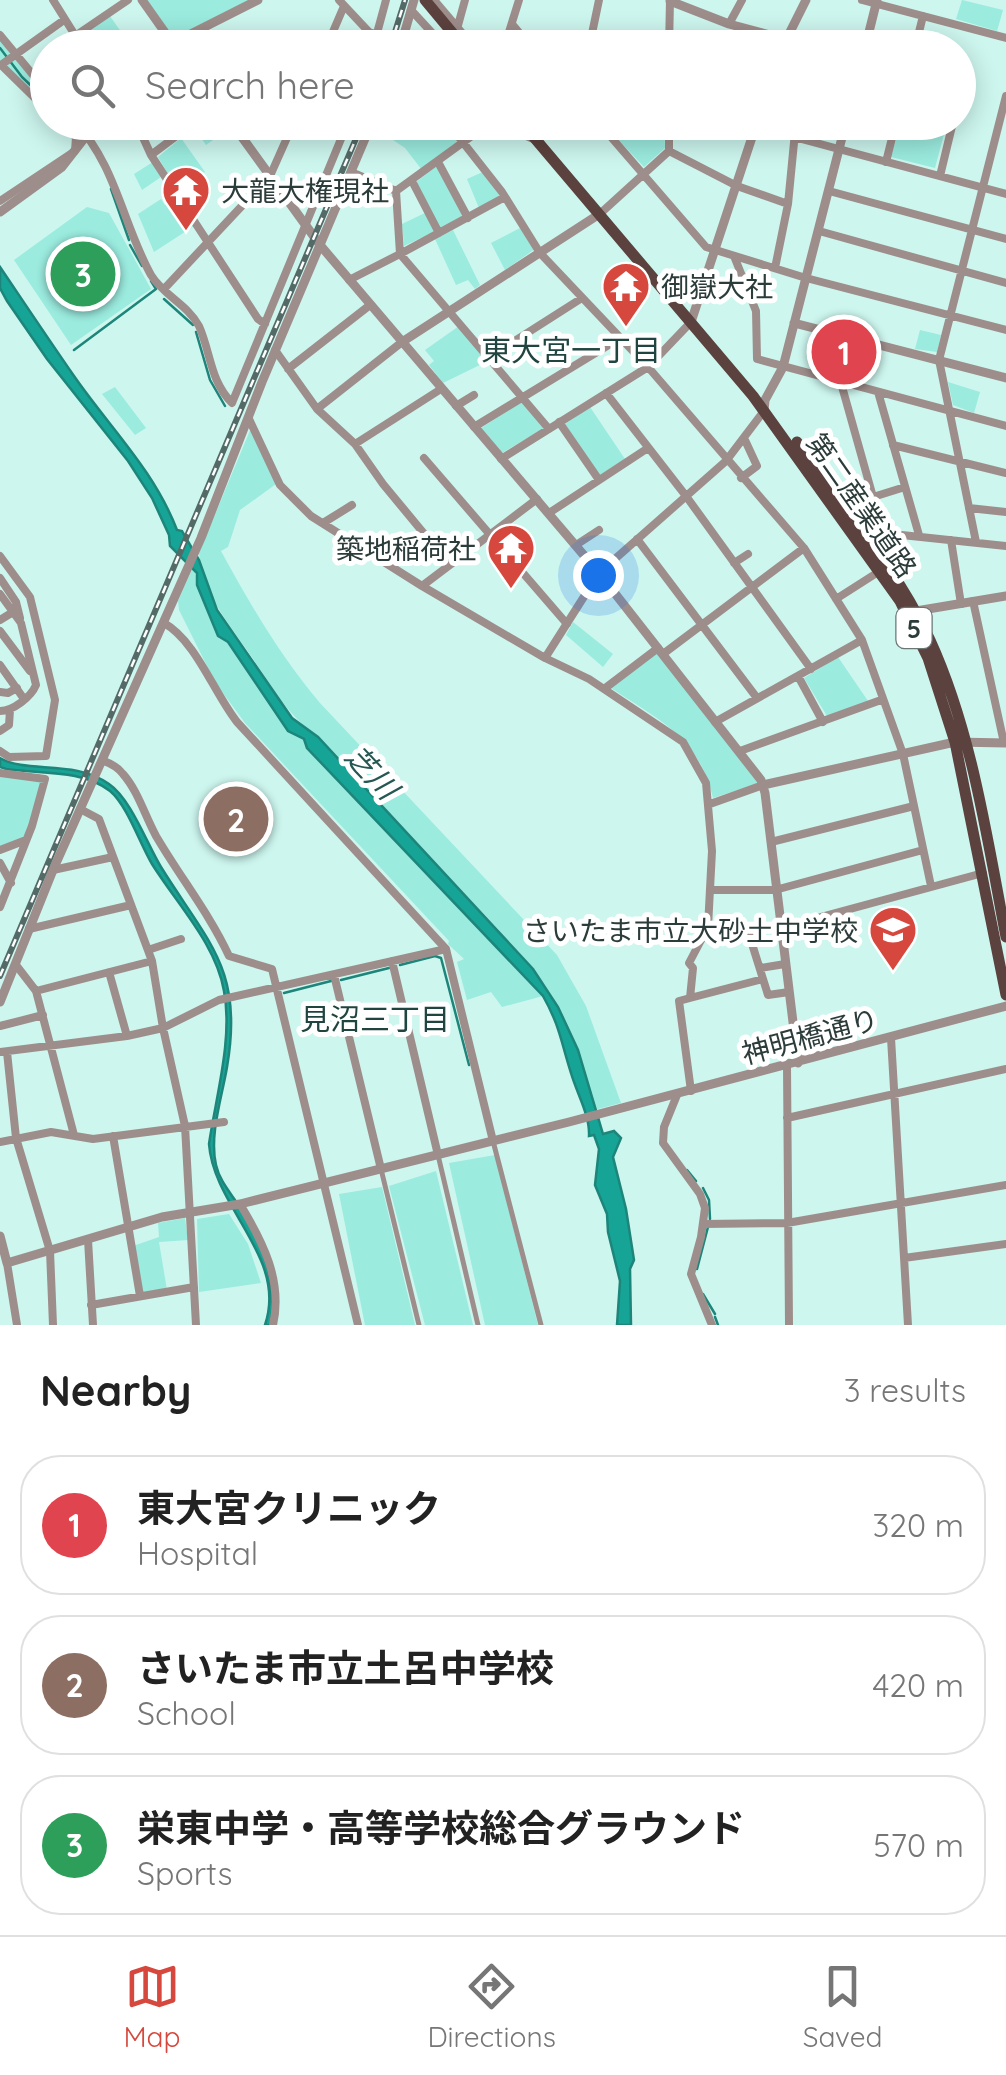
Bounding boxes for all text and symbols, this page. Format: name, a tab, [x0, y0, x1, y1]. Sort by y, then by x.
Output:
search box	[30, 30, 976, 140]
icon: search	[65, 58, 120, 113]
text: Search here	[145, 61, 355, 109]
temple icon: 大龍大権現社	[160, 164, 212, 232]
place label: 大龍大権現社	[221, 173, 389, 208]
pin: 3	[51, 236, 116, 312]
temple icon: 御嶽大社	[600, 260, 652, 328]
place label: 御嶽大社	[661, 269, 773, 304]
pin: 1	[812, 314, 876, 390]
district label: 東大宮一丁目	[481, 331, 661, 369]
street label: 第二産業道路	[799, 426, 925, 584]
temple icon: 築地稲荷社	[485, 522, 537, 590]
place label: 築地稲荷社	[336, 531, 476, 566]
your location	[573, 550, 624, 601]
road number: 5	[896, 608, 932, 648]
water label: 芝川	[338, 737, 408, 809]
pin: 2	[204, 782, 268, 856]
school or university icon: さいたま市立大砂土中学校	[867, 904, 919, 972]
place label: さいたま市立大砂土中学校	[523, 913, 858, 948]
district label: 見沼三丁目	[300, 1000, 450, 1038]
street label: 神明橋通り	[738, 1001, 882, 1071]
text: Nearby	[40, 1364, 191, 1417]
text: 3 results	[844, 1370, 966, 1410]
text: 東大宮クリニック	[137, 1484, 441, 1532]
text: 1	[68, 1505, 81, 1545]
text: 320 m	[873, 1505, 964, 1545]
text: Hospital	[137, 1533, 258, 1573]
text: さいたま市立土呂中学校	[137, 1644, 554, 1692]
text: 2	[65, 1665, 84, 1705]
text: 420 m	[872, 1665, 964, 1705]
text: School	[137, 1693, 236, 1733]
text: 栄東中学・高等学校総合グラウンド	[137, 1804, 745, 1852]
text: 3	[66, 1825, 83, 1865]
text: 570 m	[873, 1825, 964, 1865]
text: Sports	[137, 1853, 233, 1893]
tab: Map	[123, 1959, 181, 2054]
tab: Directions	[427, 1959, 556, 2054]
tab: Saved	[803, 1959, 883, 2054]

